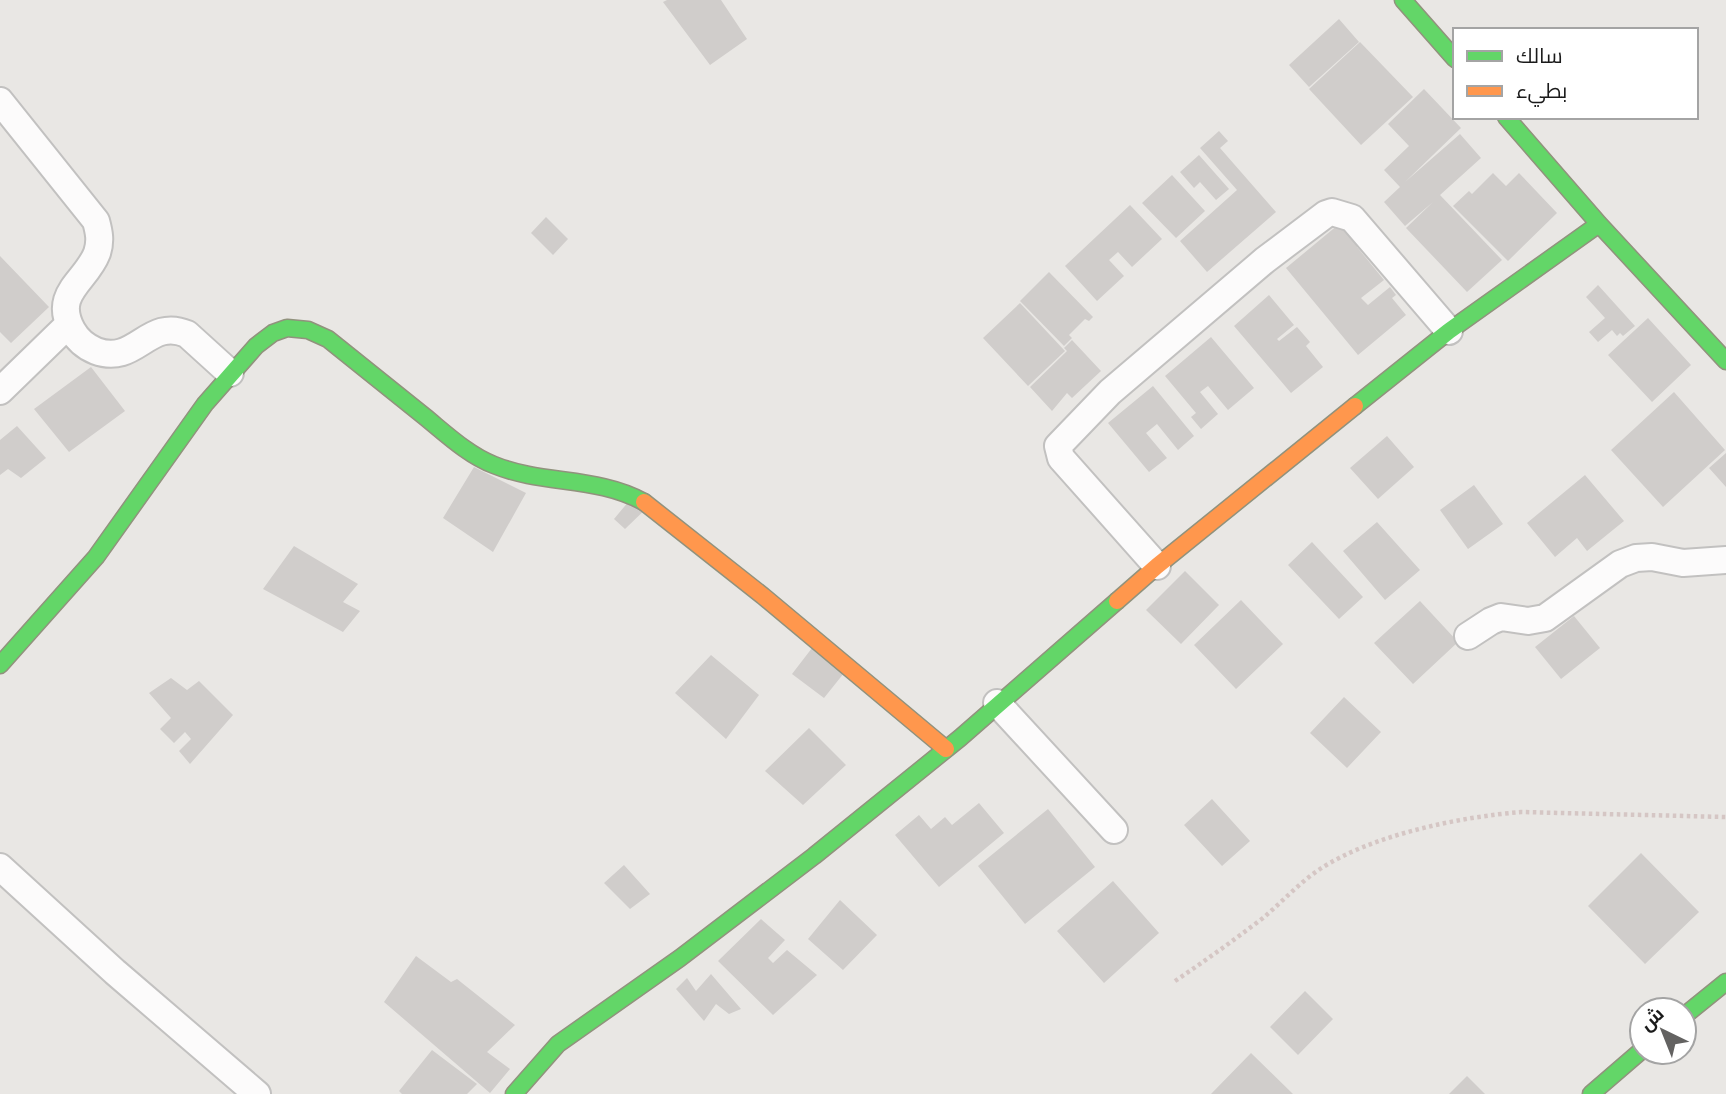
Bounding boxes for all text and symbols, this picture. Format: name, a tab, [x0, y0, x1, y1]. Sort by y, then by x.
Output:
legend	[1453, 28, 1698, 119]
text: سالك	[1516, 42, 1563, 68]
text: بطيء	[1516, 77, 1567, 107]
north arrow	[1628, 996, 1698, 1066]
text: ش	[1634, 1001, 1669, 1036]

